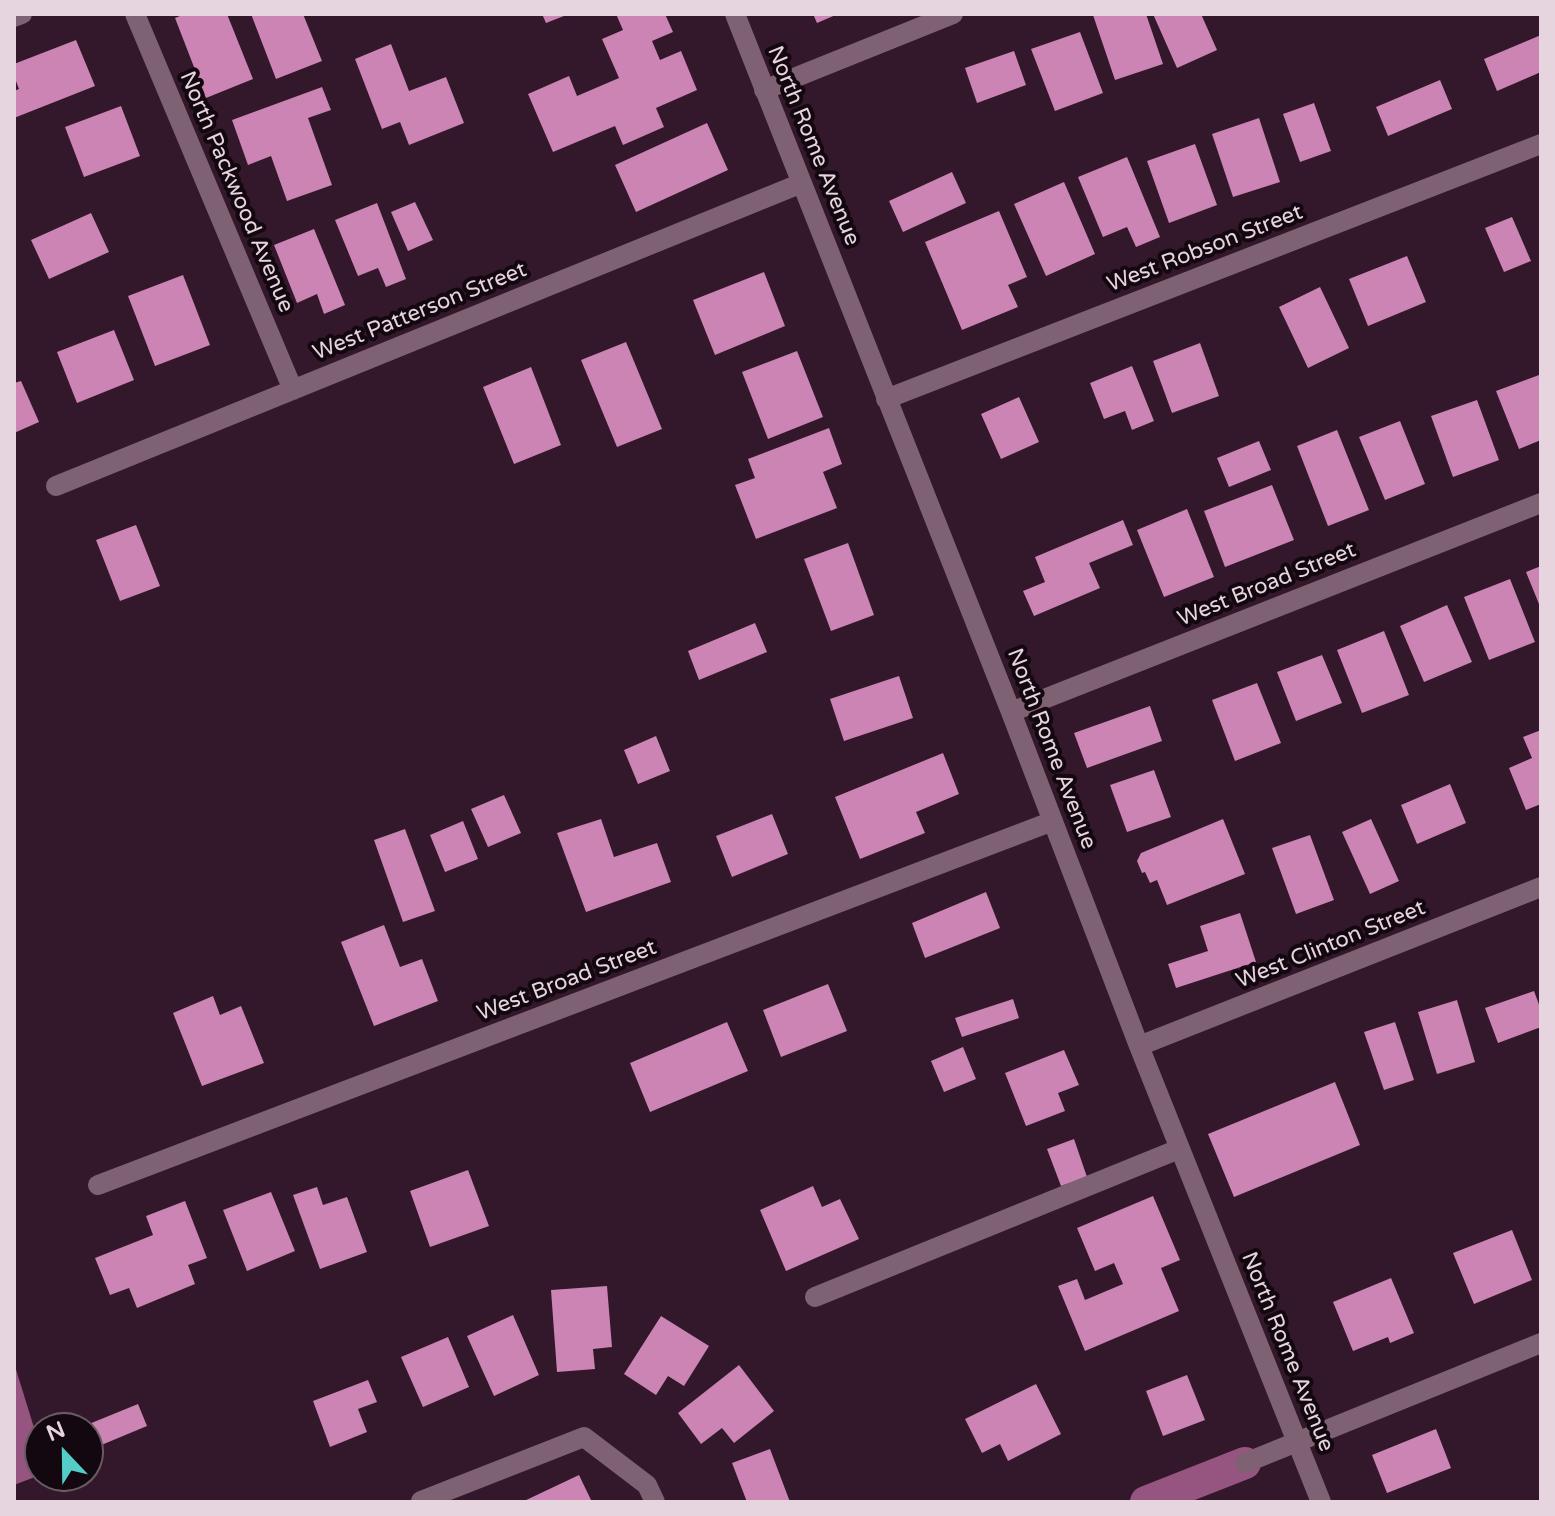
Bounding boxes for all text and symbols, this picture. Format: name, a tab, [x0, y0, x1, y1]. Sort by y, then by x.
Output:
street label: North Rome Avenue	[761, 42, 865, 250]
street label: North Packwood Avenue	[173, 67, 299, 317]
street label: West Robson Street	[1104, 200, 1306, 298]
street label: West Patterson Street	[309, 257, 531, 367]
street label: West Broad Street	[1174, 537, 1360, 633]
street label: North Rome Avenue	[1001, 645, 1101, 853]
street label: West Clinton Street	[1233, 895, 1429, 995]
street label: West Broad Street	[474, 935, 660, 1027]
street label: North Rome Avenue	[1235, 1248, 1339, 1456]
north arrow	[24, 1412, 104, 1492]
text: N	[43, 1416, 69, 1447]

